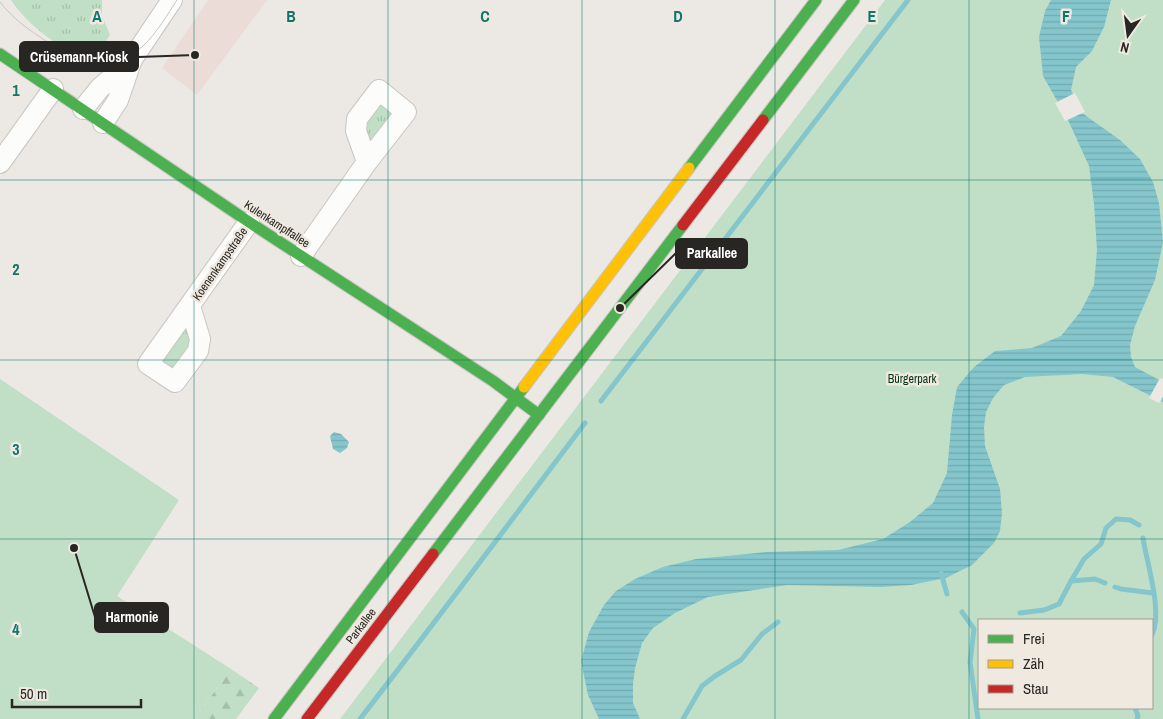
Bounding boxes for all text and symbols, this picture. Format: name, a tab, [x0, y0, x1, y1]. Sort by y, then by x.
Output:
text: A	[92, 5, 102, 27]
text: B	[286, 5, 296, 27]
text: C	[480, 5, 490, 27]
text: D	[673, 5, 683, 27]
text: E	[868, 5, 877, 27]
text: F	[1062, 5, 1070, 27]
north arrow	[1103, 10, 1153, 60]
text: N	[1119, 38, 1131, 57]
callout: Crüsemann-Kiosk	[20, 42, 138, 71]
text: Crüsemann-Kiosk	[30, 48, 129, 66]
text: 1	[12, 79, 20, 101]
street label: Kulenkampffallee	[241, 197, 313, 251]
street label: Koenenkampstraße	[189, 224, 251, 304]
callout: Parkallee	[676, 239, 747, 268]
text: Parkallee	[687, 244, 737, 262]
text: 2	[12, 258, 20, 280]
park label: Bürgerpark	[888, 371, 936, 387]
text: 3	[12, 438, 20, 460]
callout: Harmonie	[95, 603, 168, 632]
street label: Parkallee	[342, 605, 380, 647]
text: Harmonie	[106, 608, 158, 626]
text: 4	[12, 618, 20, 640]
legend	[978, 619, 1153, 709]
text: Frei	[1023, 628, 1045, 649]
text: Zäh	[1023, 653, 1044, 674]
scale bar	[12, 676, 141, 708]
text: Stau	[1023, 678, 1048, 699]
text: 50 m	[20, 683, 47, 704]

